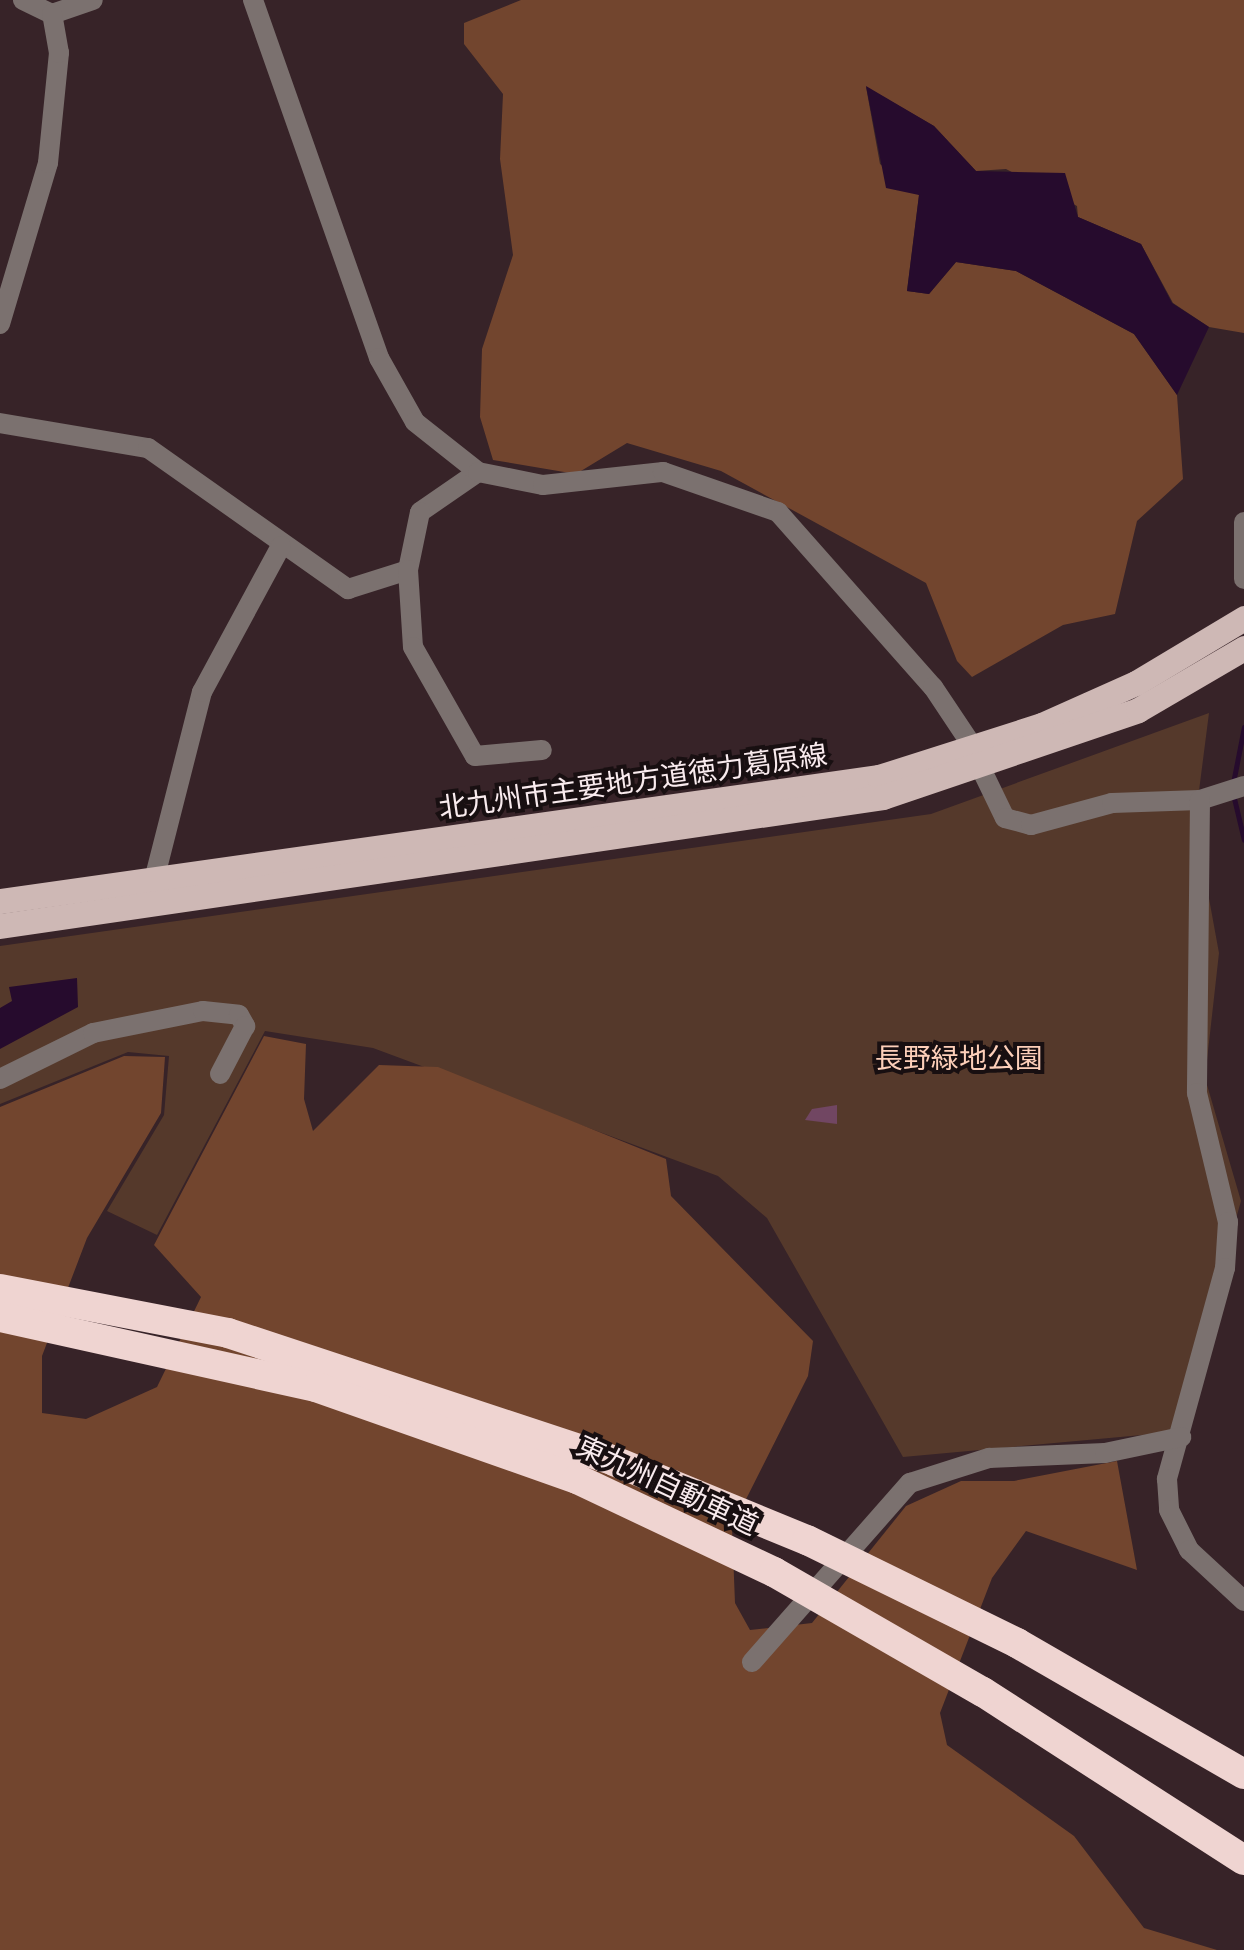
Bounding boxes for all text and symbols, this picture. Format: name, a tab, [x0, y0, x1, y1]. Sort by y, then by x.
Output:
street label: 北九州市主要地方道徳力葛原線	[437, 738, 829, 826]
park label: 長野緑地公園	[875, 1042, 1043, 1076]
street label: 東九州自動車道	[571, 1429, 763, 1543]

